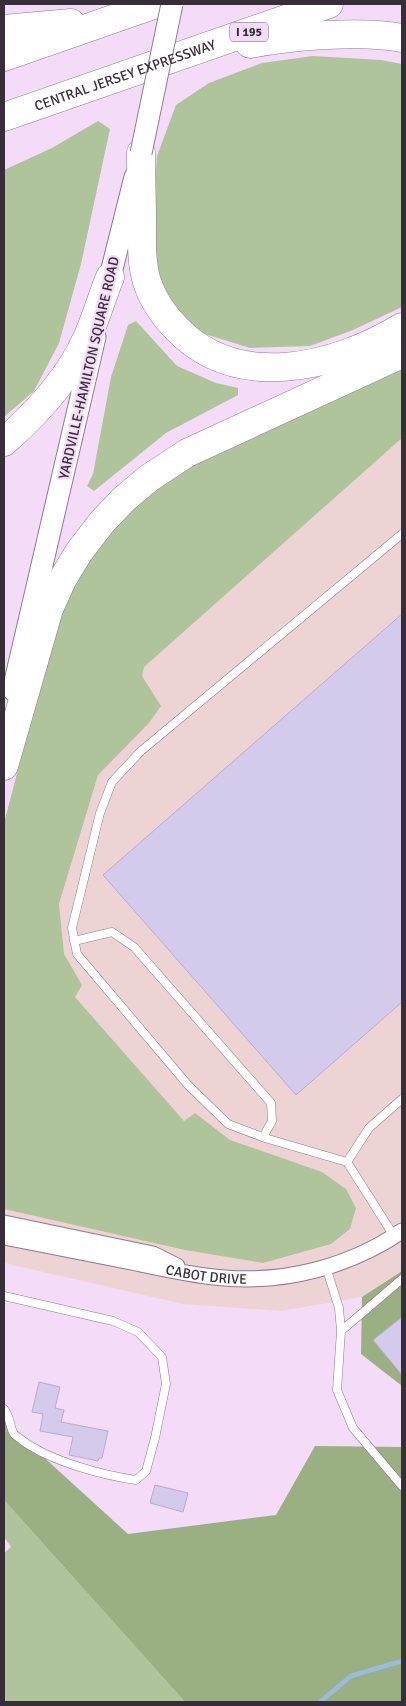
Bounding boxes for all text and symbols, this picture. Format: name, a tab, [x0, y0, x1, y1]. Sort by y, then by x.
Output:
road number: I 195	[230, 22, 268, 42]
street label: CENTRAL JERSEY EXPRESSWAY	[32, 36, 218, 114]
street label: YARDVILLE-HAMILTON SQUARE ROAD	[55, 255, 123, 481]
street label: CABOT DRIVE	[164, 1261, 247, 1287]

